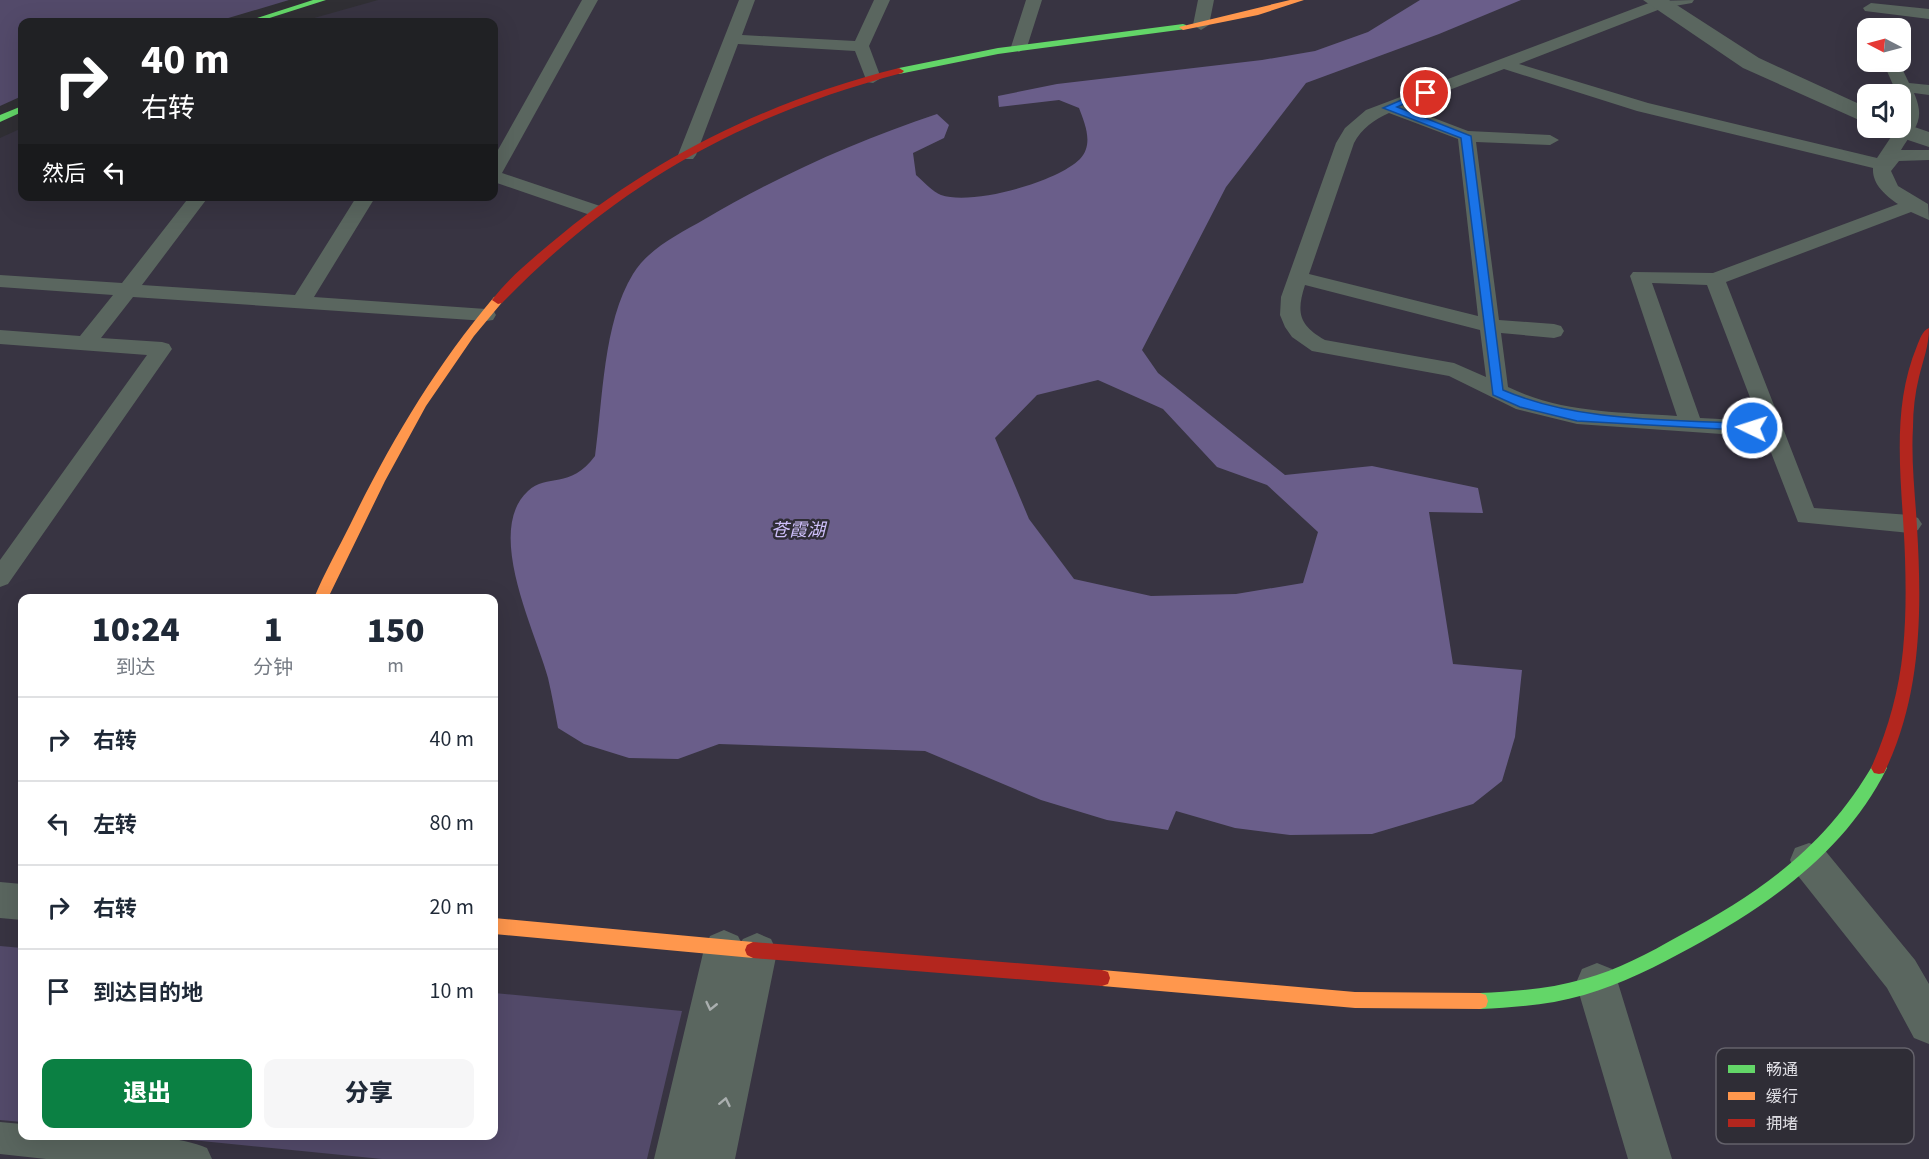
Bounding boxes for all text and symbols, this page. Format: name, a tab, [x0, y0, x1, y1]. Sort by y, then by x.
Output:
north arrow	[1857, 18, 1911, 72]
map controls	[1857, 18, 1911, 138]
text: 40 m	[141, 30, 230, 90]
icon: right	[42, 42, 120, 120]
pin	[1400, 67, 1451, 118]
icon: arrive	[1409, 76, 1442, 109]
button: sound	[1857, 84, 1911, 138]
text: 右转	[141, 89, 195, 128]
icon: left	[98, 156, 131, 189]
text: 然后	[42, 158, 86, 190]
position arrow	[1720, 396, 1784, 460]
water label: 苍霞湖	[771, 518, 828, 543]
text: 10:24	[92, 604, 180, 655]
text: 1	[264, 604, 283, 655]
text: 150	[367, 605, 424, 656]
text: m	[387, 652, 404, 680]
text: 到达	[116, 654, 156, 682]
text: 分钟	[253, 654, 293, 682]
icon: right	[42, 723, 75, 756]
text: 40 m	[429, 723, 474, 755]
text: 右转	[93, 725, 137, 757]
icon: left	[42, 807, 75, 840]
text: 80 m	[429, 807, 474, 839]
text: 左转	[93, 809, 137, 841]
icon: right	[42, 891, 75, 924]
text: 20 m	[429, 891, 474, 923]
text: 右转	[93, 893, 137, 925]
icon: arrive	[42, 975, 75, 1008]
text: 10 m	[429, 975, 474, 1007]
text: 到达目的地	[93, 977, 203, 1009]
one-way arrow	[706, 1000, 719, 1010]
legend	[1716, 1048, 1914, 1144]
button: 退出	[42, 1059, 252, 1128]
button: 分享	[264, 1059, 474, 1128]
text: 畅通	[1766, 1059, 1798, 1081]
text: 缓行	[1766, 1086, 1798, 1108]
one-way arrow	[718, 1097, 731, 1107]
text: 拥堵	[1766, 1113, 1798, 1135]

